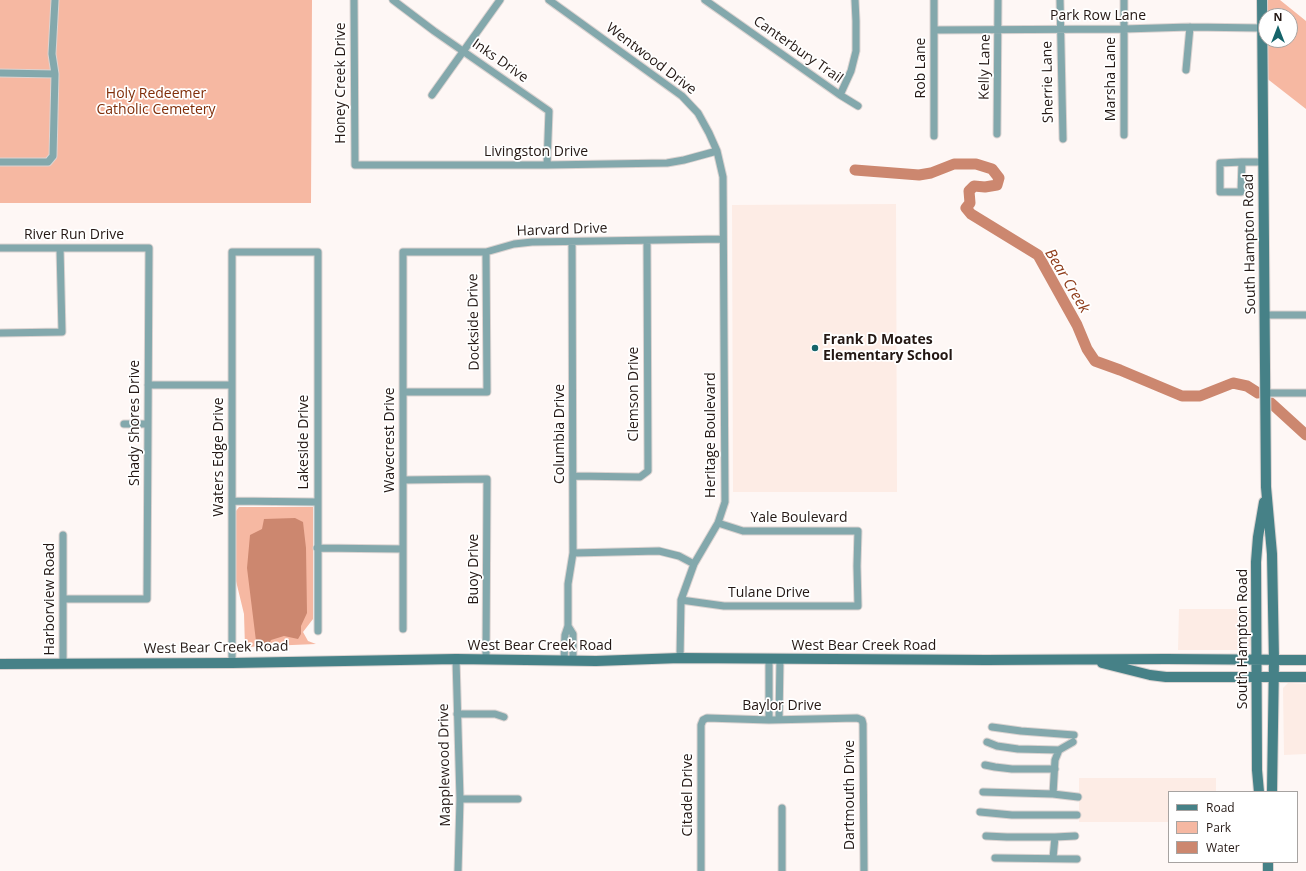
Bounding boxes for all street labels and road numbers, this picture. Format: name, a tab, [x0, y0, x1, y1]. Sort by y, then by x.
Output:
street label: Park Row Lane	[1050, 8, 1146, 24]
street label: Canterbury Trail	[750, 13, 846, 87]
street label: Wentwood Drive	[603, 20, 699, 98]
street label: Honey Creek Drive	[333, 22, 349, 144]
street label: Kelly Lane	[976, 34, 994, 100]
street label: Inks Drive	[469, 36, 531, 86]
street label: Marsha Lane	[1103, 37, 1119, 121]
street label: Rob Lane	[913, 38, 929, 98]
street label: Sherrie Lane	[1039, 41, 1057, 123]
street label: Livingston Drive	[484, 144, 588, 160]
street label: South Hampton Road	[1240, 174, 1260, 314]
street label: Harvard Drive	[516, 220, 608, 240]
street label: River Run Drive	[24, 227, 124, 243]
street label: Dockside Drive	[465, 273, 483, 371]
street label: Clemson Drive	[626, 347, 642, 441]
street label: Shady Shores Drive	[127, 360, 143, 486]
street label: Heritage Boulevard	[703, 372, 719, 498]
street label: Columbia Drive	[552, 384, 568, 484]
street label: Wavecrest Drive	[382, 387, 398, 493]
street label: Lakeside Drive	[296, 395, 312, 489]
street label: Waters Edge Drive	[211, 397, 227, 517]
street label: Yale Boulevard	[750, 510, 848, 526]
street label: Buoy Drive	[466, 534, 482, 604]
street label: Harborview Road	[42, 543, 58, 655]
street label: South Hampton Road	[1235, 569, 1251, 709]
street label: Tulane Drive	[728, 585, 810, 601]
street label: West Bear Creek Road	[143, 638, 289, 658]
street label: West Bear Creek Road	[468, 638, 612, 654]
street label: West Bear Creek Road	[792, 638, 936, 654]
street label: Baylor Drive	[742, 698, 822, 714]
street label: Mapplewood Drive	[436, 703, 454, 827]
street label: Dartmouth Drive	[842, 740, 858, 850]
street label: Citadel Drive	[680, 754, 696, 836]

